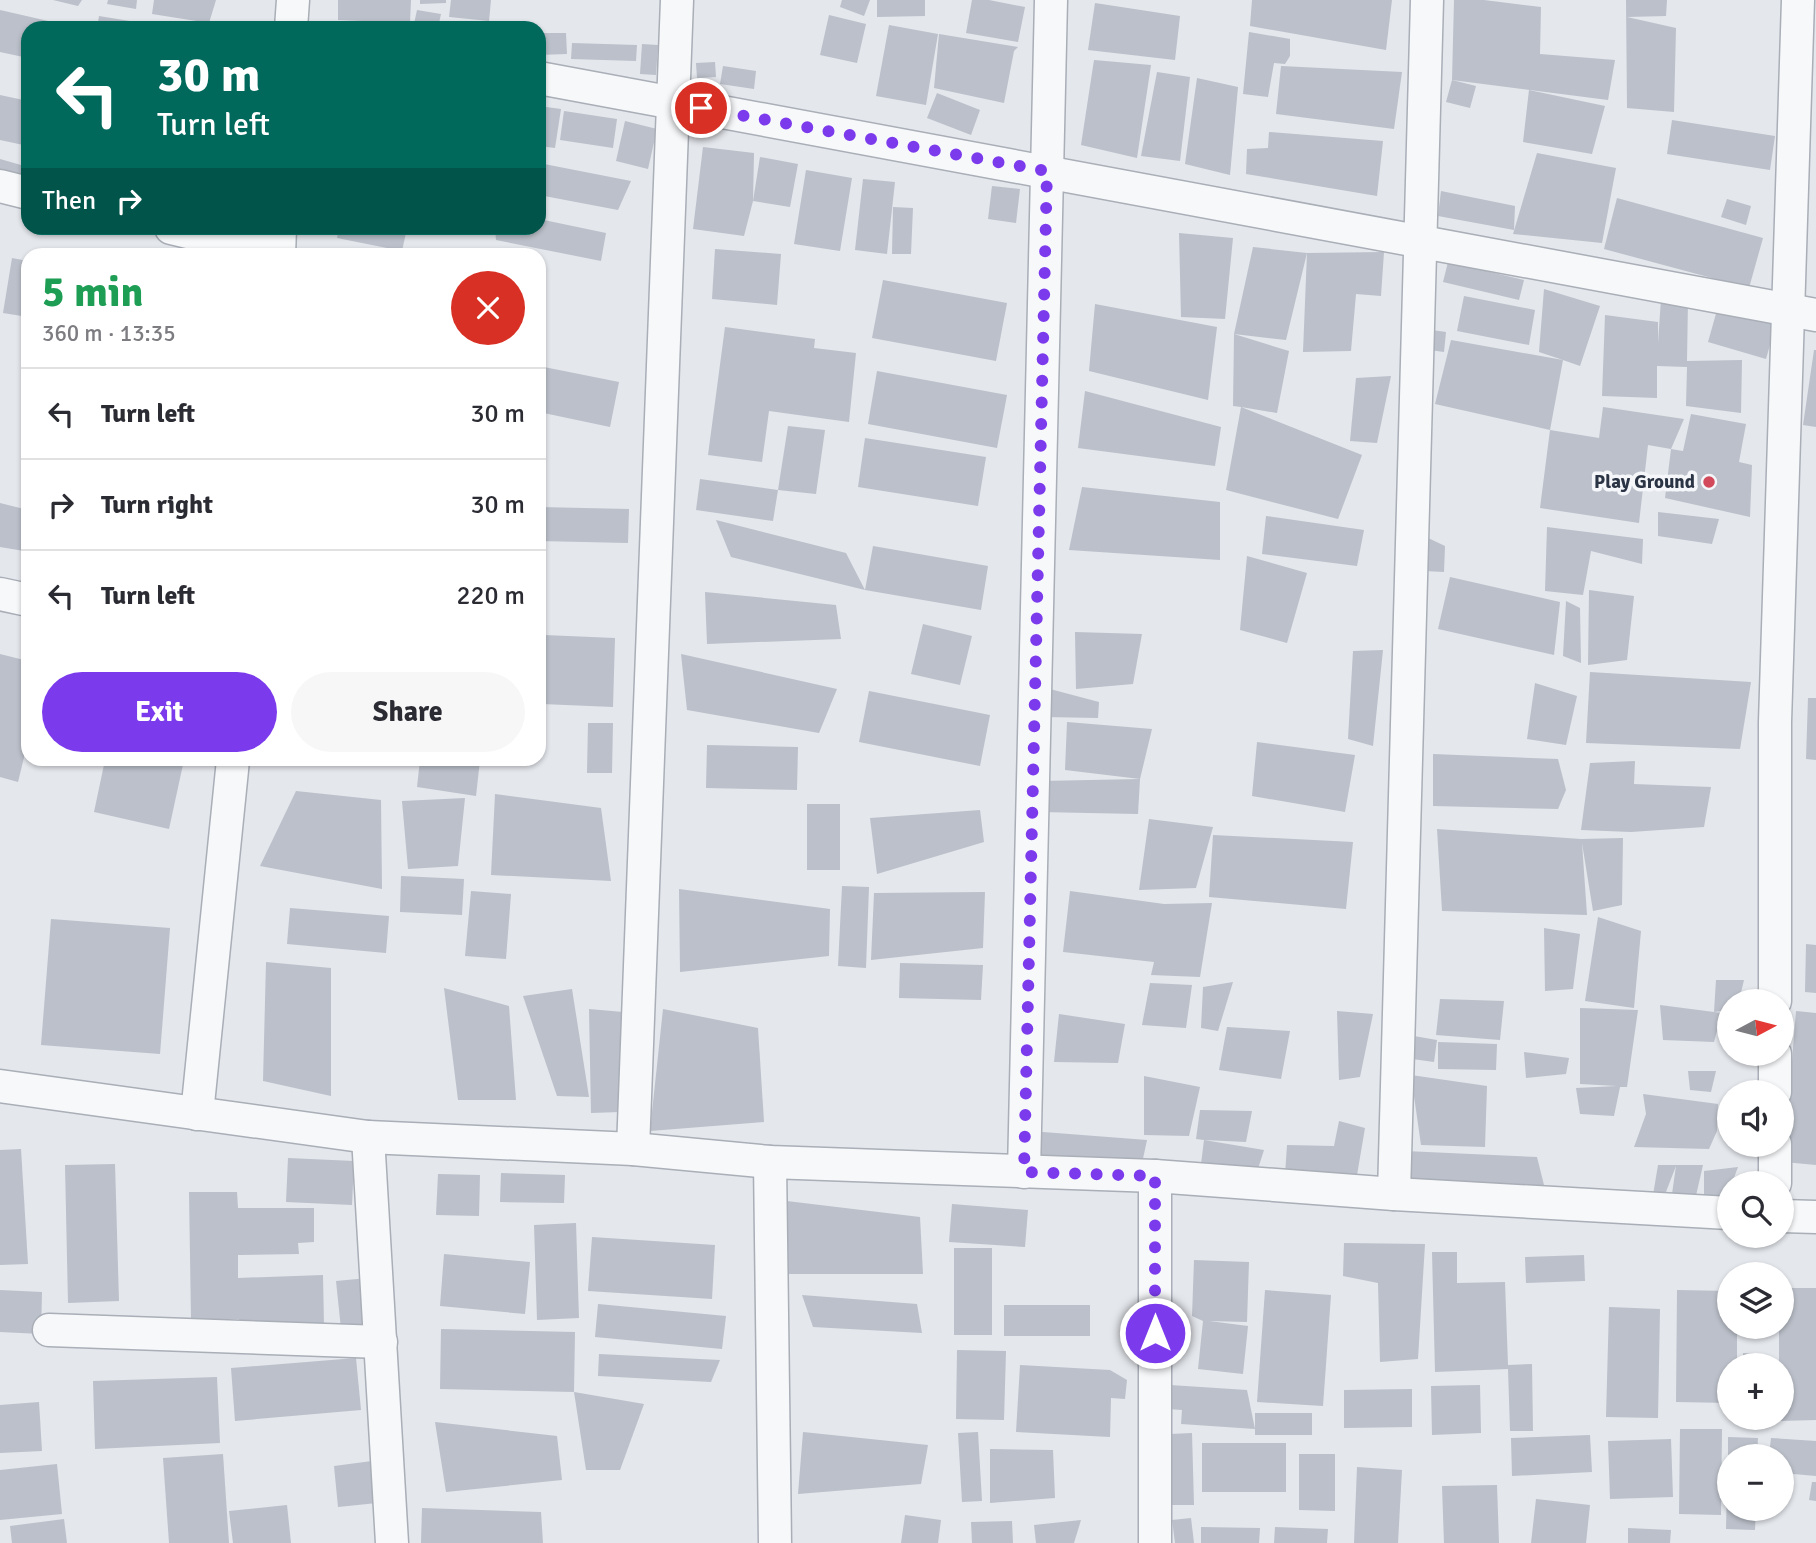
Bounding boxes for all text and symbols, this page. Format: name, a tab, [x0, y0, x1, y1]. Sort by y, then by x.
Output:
text: 30 m	[157, 45, 260, 105]
icon: left	[42, 49, 133, 140]
pin	[671, 78, 731, 138]
icon: arrive	[682, 89, 720, 127]
text: Turn left	[157, 105, 270, 144]
icon: right	[110, 182, 148, 220]
text: Then	[42, 185, 96, 217]
text: 5 min	[42, 267, 143, 318]
button: close	[451, 271, 525, 345]
text: 360 m · 13:35	[42, 319, 176, 348]
icon: left	[42, 395, 80, 433]
text: Turn left	[101, 398, 195, 430]
text: 30 m	[470, 398, 525, 430]
place label: Play Ground	[1594, 470, 1695, 494]
marker: Play Ground	[1701, 474, 1717, 490]
icon: right	[42, 486, 80, 524]
text: Turn right	[101, 489, 213, 521]
text: 30 m	[470, 489, 525, 521]
icon: left	[42, 577, 80, 615]
text: Turn left	[101, 580, 195, 612]
text: 220 m	[456, 580, 525, 612]
button: Exit	[42, 672, 277, 752]
button: Share	[291, 672, 525, 752]
north arrow	[1717, 989, 1794, 1066]
map controls	[1717, 989, 1794, 1521]
button: sound	[1717, 1080, 1794, 1157]
button: search	[1717, 1171, 1794, 1248]
button: layers	[1717, 1262, 1794, 1339]
position arrow	[1118, 1296, 1192, 1370]
button: +	[1717, 1353, 1794, 1430]
button: −	[1717, 1444, 1794, 1521]

